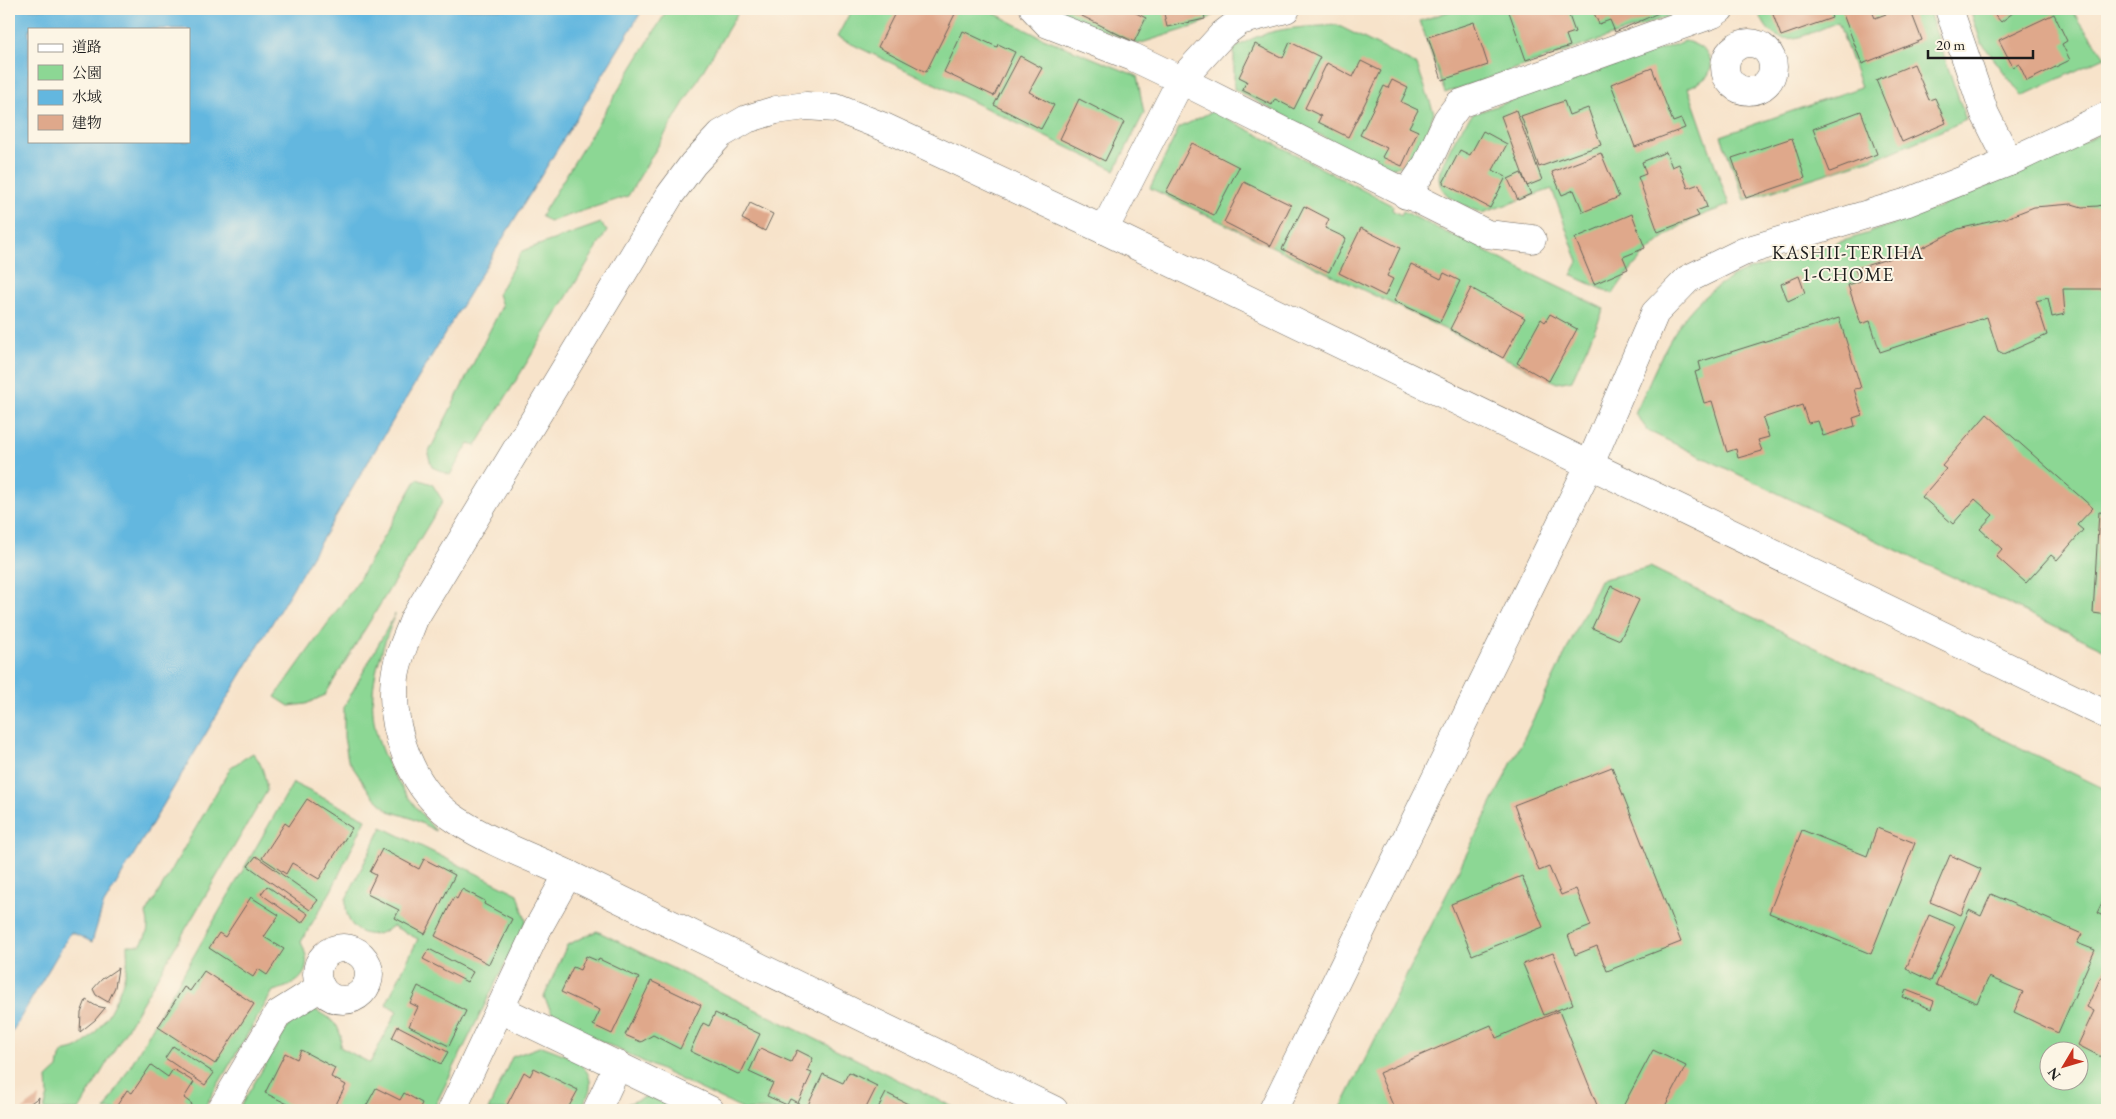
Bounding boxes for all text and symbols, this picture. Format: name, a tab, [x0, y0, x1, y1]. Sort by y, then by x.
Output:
legend	[28, 28, 190, 142]
scale bar	[1928, 28, 2034, 60]
text: 20 m	[1936, 35, 1965, 54]
text: 道路	[72, 37, 102, 56]
text: 公園	[72, 63, 102, 82]
text: 水域	[72, 87, 102, 106]
text: 建物	[72, 113, 102, 132]
district label: KASHII-TERIHA 1-CHOME	[1772, 240, 1924, 287]
north arrow	[2038, 1042, 2088, 1092]
text: N	[2043, 1063, 2064, 1084]

